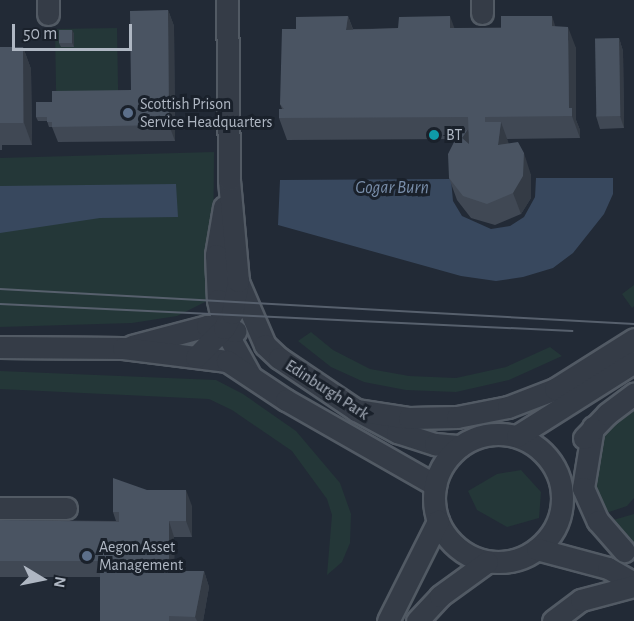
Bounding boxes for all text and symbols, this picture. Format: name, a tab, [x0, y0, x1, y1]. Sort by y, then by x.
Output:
scale bar	[15, 12, 135, 50]
text: 50 m	[23, 25, 57, 43]
place label: Scottish Prison Service Headquarters	[140, 94, 273, 132]
marker: Scottish Prison Service Headquarters	[121, 106, 135, 120]
place label: BT	[446, 125, 462, 145]
marker: BT	[427, 128, 441, 142]
water label: Gogar Burn	[355, 177, 429, 199]
street label: Edinburgh Park	[282, 356, 372, 424]
place label: Aegon Asset Management	[99, 537, 183, 575]
north arrow	[12, 549, 72, 609]
marker: Aegon Asset Management	[80, 549, 94, 563]
text: N	[51, 575, 69, 589]

